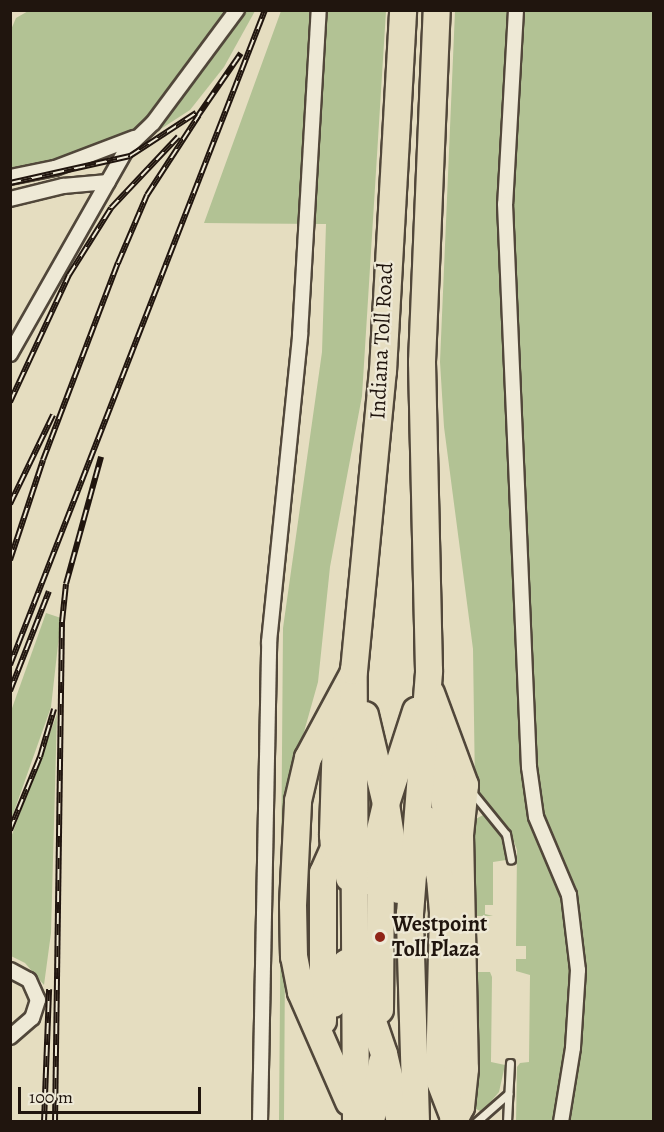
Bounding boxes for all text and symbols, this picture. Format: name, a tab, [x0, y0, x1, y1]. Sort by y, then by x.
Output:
street label: Indiana Toll Road	[365, 262, 399, 420]
place label: Westpoint Toll Plaza	[392, 911, 487, 962]
marker: Westpoint Toll Plaza	[373, 930, 387, 944]
scale bar	[21, 1075, 204, 1113]
text: 100 m	[29, 1085, 73, 1109]

